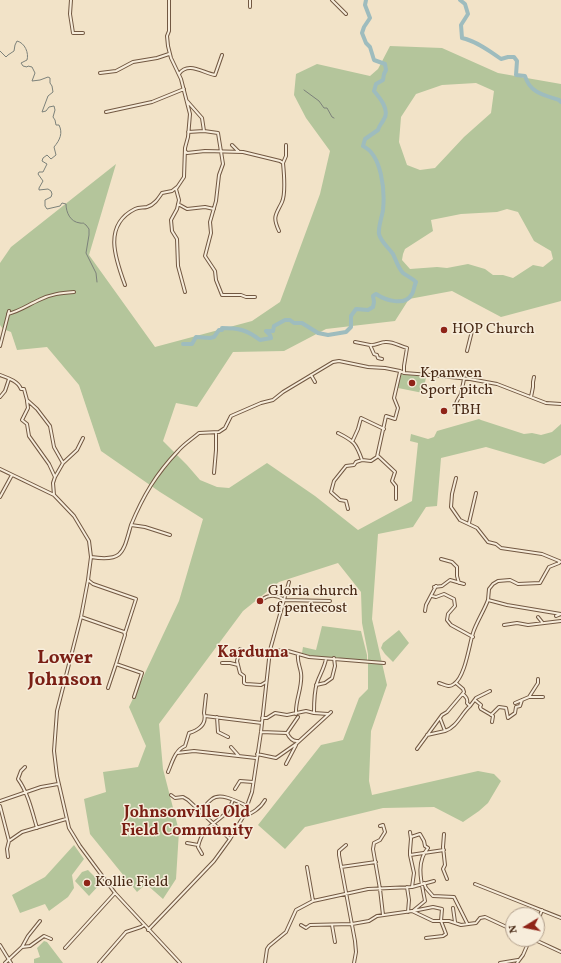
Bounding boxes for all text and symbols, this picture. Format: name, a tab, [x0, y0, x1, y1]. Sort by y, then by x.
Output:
place label: HOP Church	[452, 321, 535, 339]
marker: HOP Church	[439, 325, 449, 335]
place label: Kpanwen Sport pitch	[420, 365, 493, 400]
marker: Kpanwen Sport pitch	[407, 378, 417, 388]
place label: TBH	[452, 402, 481, 420]
marker: TBH	[439, 406, 449, 416]
place label: Gloria church of pentecost	[268, 583, 358, 618]
marker: Gloria church of pentecost	[255, 596, 265, 606]
district label: Karduma	[217, 644, 289, 664]
district label: Lower Johnson	[28, 649, 102, 693]
district label: Johnsonville Old Field Community	[121, 804, 253, 842]
place label: Kollie Field	[95, 874, 169, 892]
marker: Kollie Field	[82, 878, 92, 888]
north arrow	[505, 907, 545, 947]
text: N	[506, 924, 522, 934]

